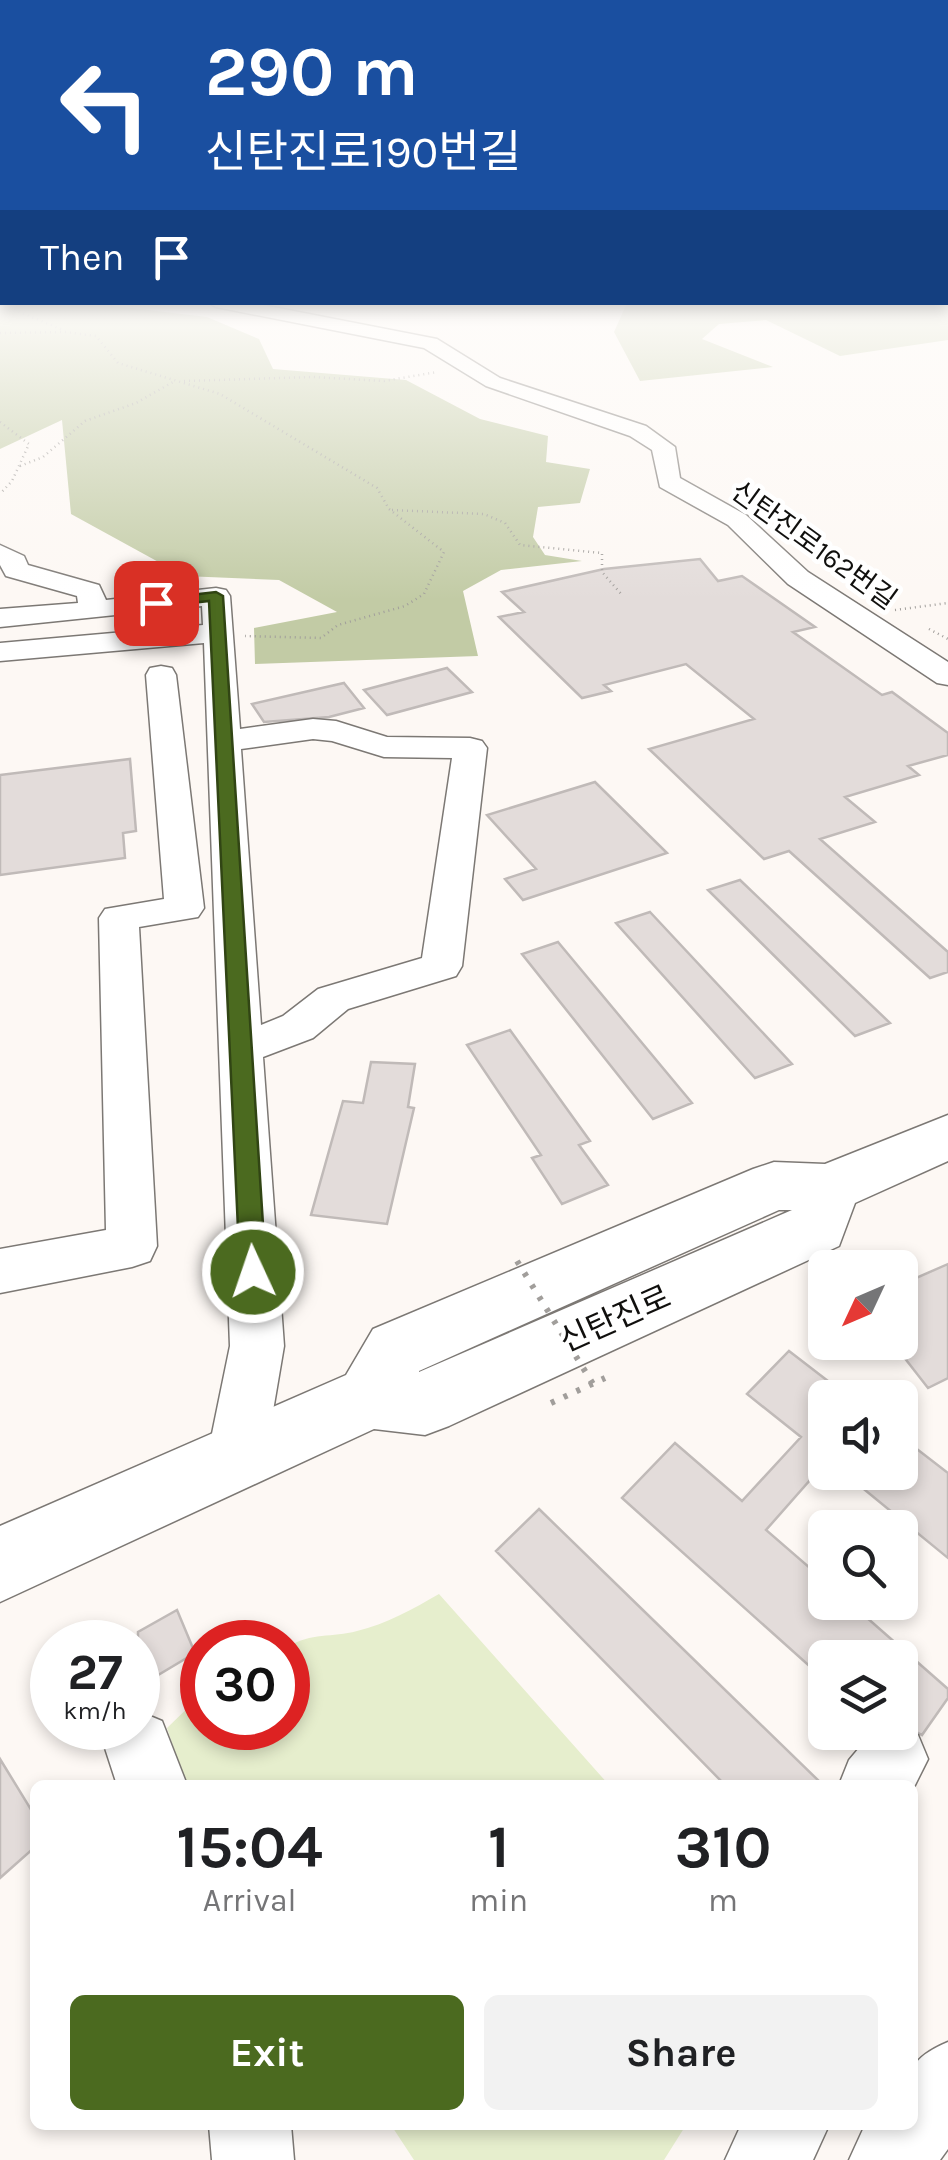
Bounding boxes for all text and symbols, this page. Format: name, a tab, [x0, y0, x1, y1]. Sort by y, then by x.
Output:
text: 290 m	[205, 31, 418, 113]
icon: left	[40, 40, 170, 170]
text: 신탄진로190번길	[205, 126, 521, 178]
icon: arrive	[144, 230, 199, 285]
text: Then	[40, 235, 124, 280]
street label: 신탄진로162번길	[725, 474, 903, 616]
pin	[114, 561, 199, 646]
icon: arrive	[129, 576, 184, 631]
position arrow	[201, 1220, 305, 1324]
north arrow	[808, 1250, 918, 1360]
map controls	[808, 1250, 918, 1750]
street label: 신탄진로	[554, 1278, 676, 1360]
button: sound	[808, 1380, 918, 1490]
button: search	[808, 1510, 918, 1620]
speed limit sign: 30	[180, 1620, 310, 1750]
button: layers	[808, 1640, 918, 1750]
text: 27	[67, 1643, 123, 1702]
text: km/h	[63, 1696, 127, 1725]
text: 15:04	[177, 1812, 323, 1882]
text: 1	[488, 1812, 509, 1882]
text: 310	[675, 1812, 771, 1882]
text: Arrival	[203, 1882, 297, 1919]
text: min	[469, 1882, 528, 1919]
text: m	[708, 1882, 738, 1919]
button: Exit	[70, 1995, 464, 2110]
button: Share	[484, 1995, 878, 2110]

